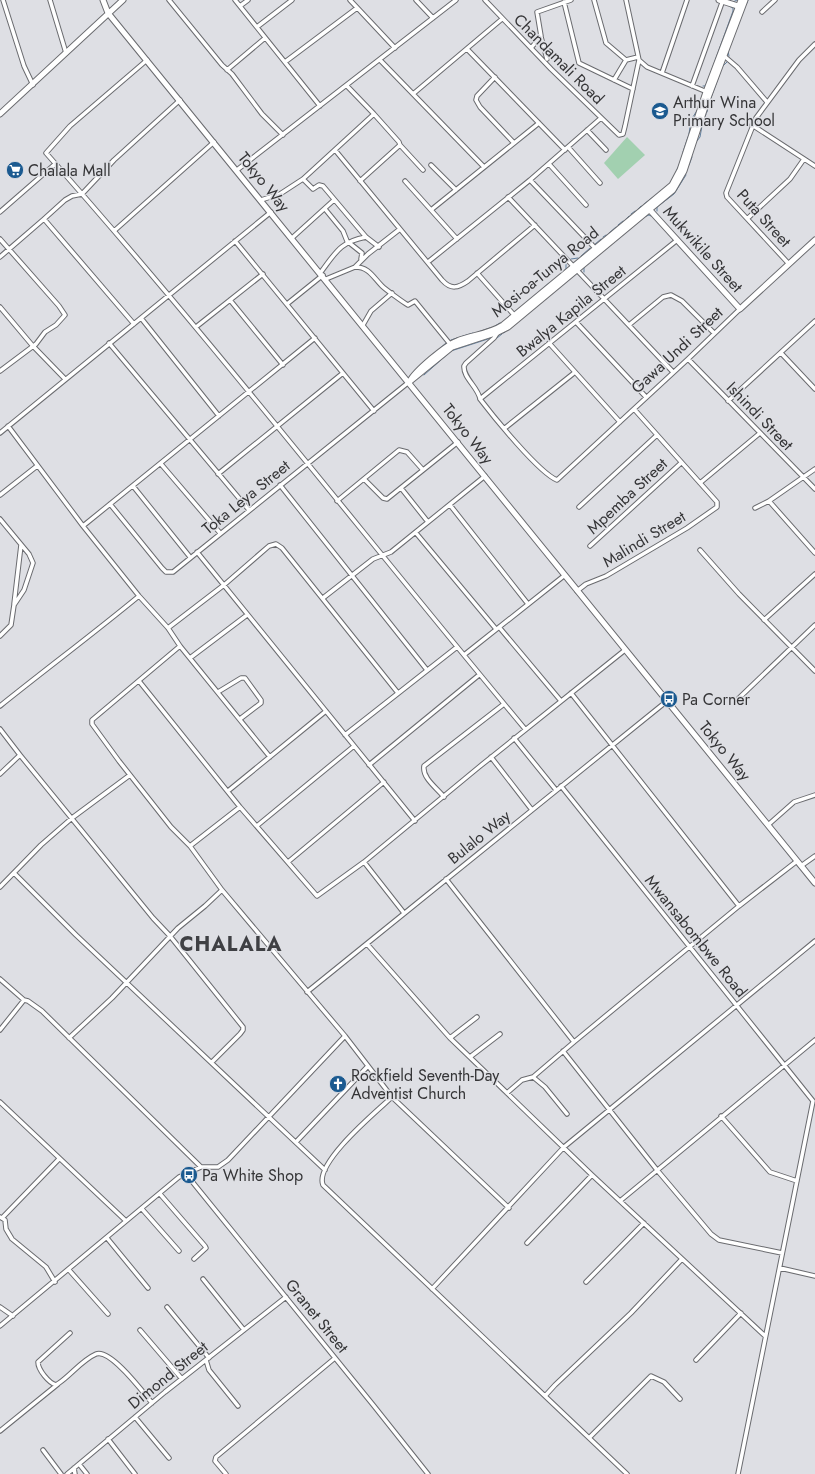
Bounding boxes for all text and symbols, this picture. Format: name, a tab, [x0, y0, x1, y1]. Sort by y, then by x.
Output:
street label: Chandamali Road	[509, 9, 609, 109]
place label: Arthur Wina Primary School	[673, 91, 775, 132]
school or university icon: Arthur Wina Primary School	[650, 101, 670, 121]
street label: Tokyo Way	[233, 147, 296, 218]
place label: Chalala Mall	[28, 159, 111, 182]
supermarket icon: Chalala Mall	[5, 160, 25, 180]
street label: Puta Street	[732, 184, 797, 252]
street label: Mukwikile Street	[658, 201, 748, 298]
street label: Mosi-oa-Tunya Road	[486, 221, 604, 323]
street label: Bwalya Kapila Street	[511, 259, 631, 362]
street label: Gawa Undi Street	[626, 301, 728, 399]
street label: Ishindi Street	[721, 377, 799, 456]
street label: Tokyo Way	[437, 399, 500, 470]
street label: Mpemba Street	[582, 452, 672, 539]
street label: Toka Leya Street	[197, 454, 295, 540]
street label: Malindi Street	[598, 505, 690, 573]
place label: Pa Corner	[682, 688, 751, 711]
bus stop icon: Pa Corner	[659, 689, 679, 709]
street label: Tokyo Way	[694, 716, 757, 787]
street label: Bulalo Way	[443, 804, 516, 869]
street label: Mwansabombwe Road	[639, 870, 753, 1002]
district label: CHALALA	[179, 930, 283, 959]
place label: Rockfield Seventh-Day Adventist Church	[351, 1064, 500, 1105]
church icon: Rockfield Seventh-Day Adventist Church	[328, 1074, 348, 1094]
place label: Pa White Shop	[202, 1164, 303, 1187]
bus stop icon: Pa White Shop	[179, 1165, 199, 1185]
street label: Granet Street	[280, 1274, 354, 1358]
street label: Dimond Street	[123, 1336, 213, 1414]

